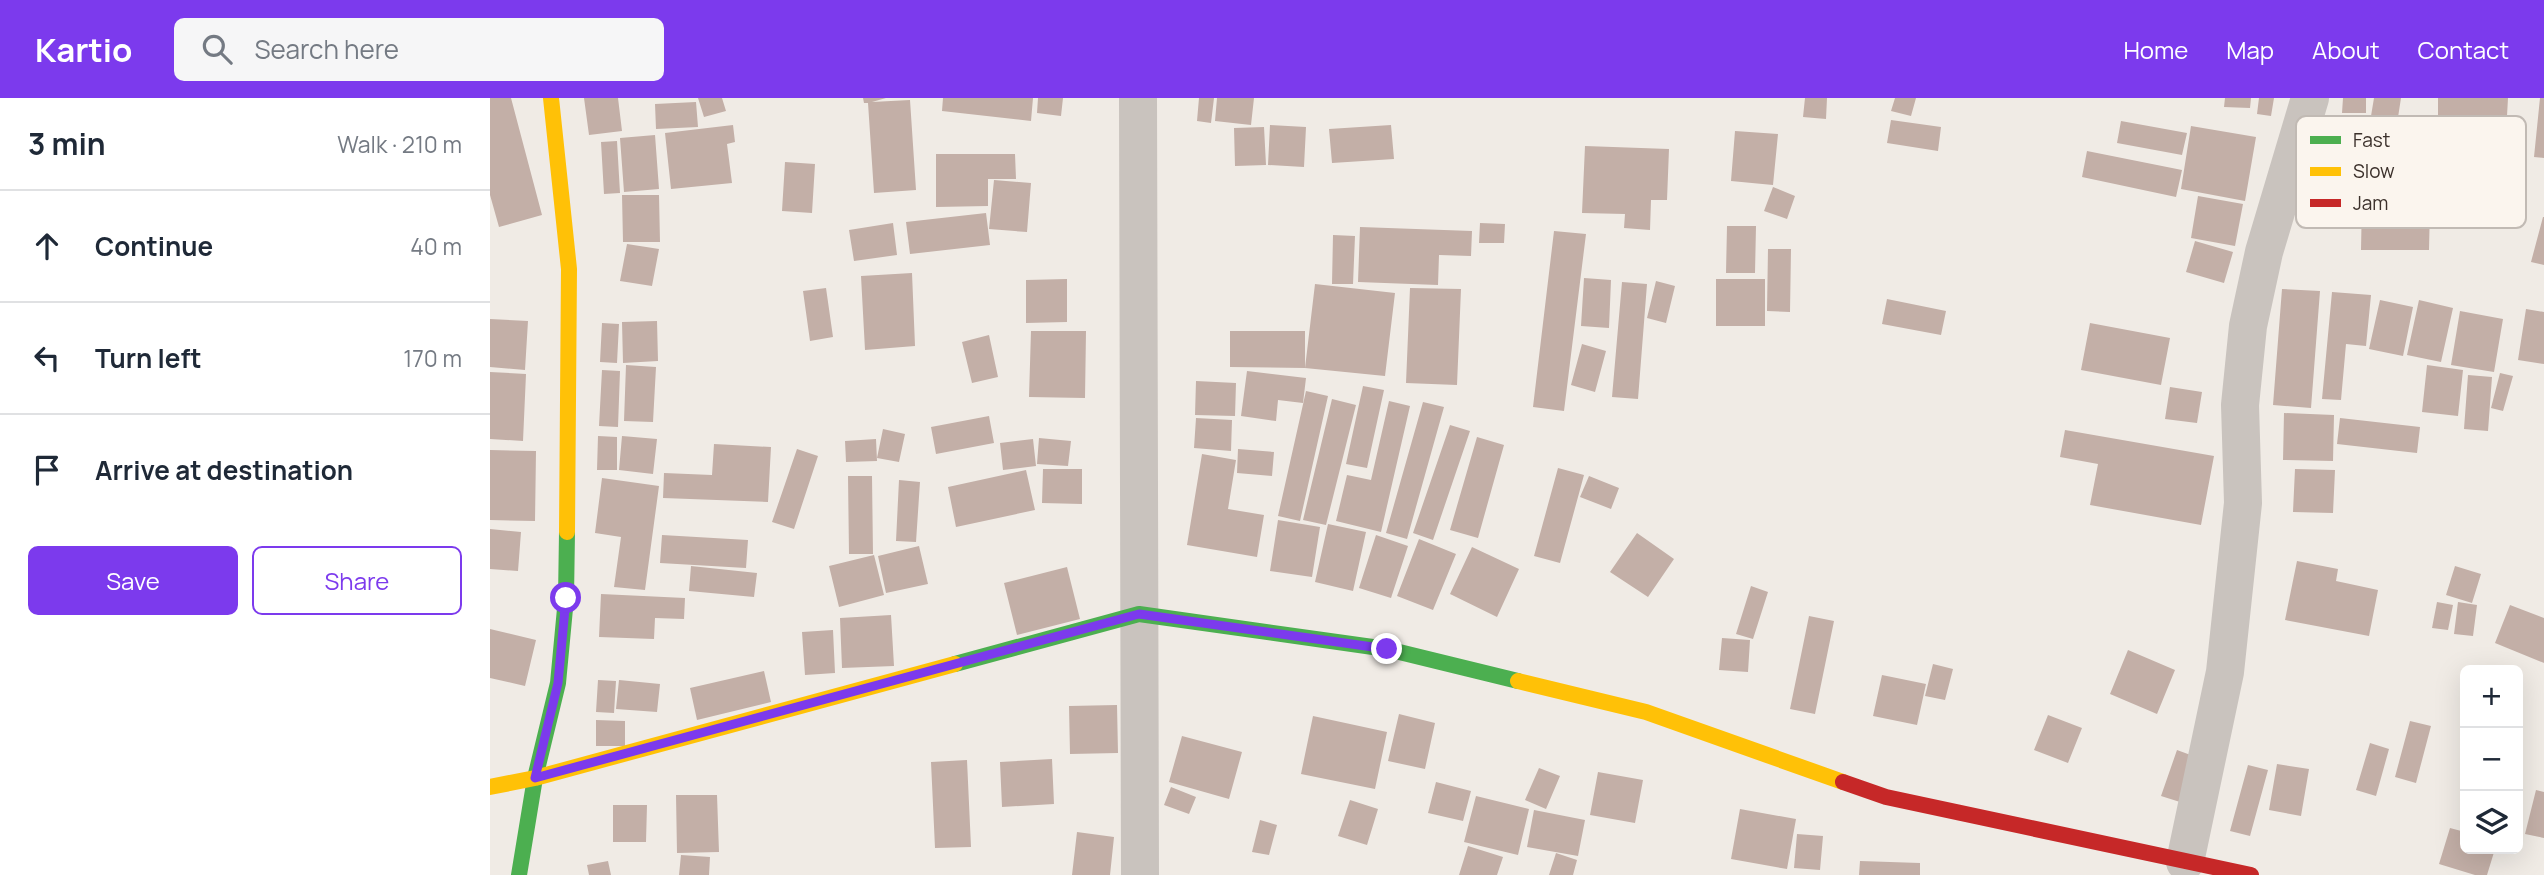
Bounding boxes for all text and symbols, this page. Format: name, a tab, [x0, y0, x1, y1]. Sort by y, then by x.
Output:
search box	[174, 18, 664, 81]
text: Kartio	[35, 27, 132, 72]
icon: search	[198, 30, 236, 68]
text: Search here	[254, 31, 399, 67]
text: Home	[2123, 33, 2188, 66]
text: Map	[2226, 33, 2274, 66]
text: About	[2312, 33, 2380, 66]
text: Contact	[2418, 33, 2509, 66]
legend	[2296, 116, 2526, 228]
text: 3 min	[28, 123, 106, 164]
text: Fast	[2353, 127, 2390, 153]
text: Walk · 210 m	[337, 128, 462, 160]
text: Slow	[2353, 158, 2395, 184]
text: Jam	[2353, 190, 2388, 216]
icon: ahead	[28, 227, 66, 265]
text: Continue	[95, 228, 213, 264]
text: 40 m	[410, 230, 462, 262]
icon: left	[28, 339, 66, 377]
text: Turn left	[95, 340, 202, 376]
text: 170 m	[403, 342, 462, 374]
icon: arrive	[28, 451, 66, 489]
text: Arrive at destination	[95, 452, 353, 488]
button: Save	[28, 546, 238, 615]
button: Share	[252, 546, 462, 615]
route start	[550, 582, 581, 613]
route end	[1371, 633, 1402, 664]
map controls	[2460, 665, 2523, 854]
button: +	[2460, 665, 2523, 728]
button: −	[2460, 728, 2523, 791]
button: layers	[2460, 791, 2523, 854]

